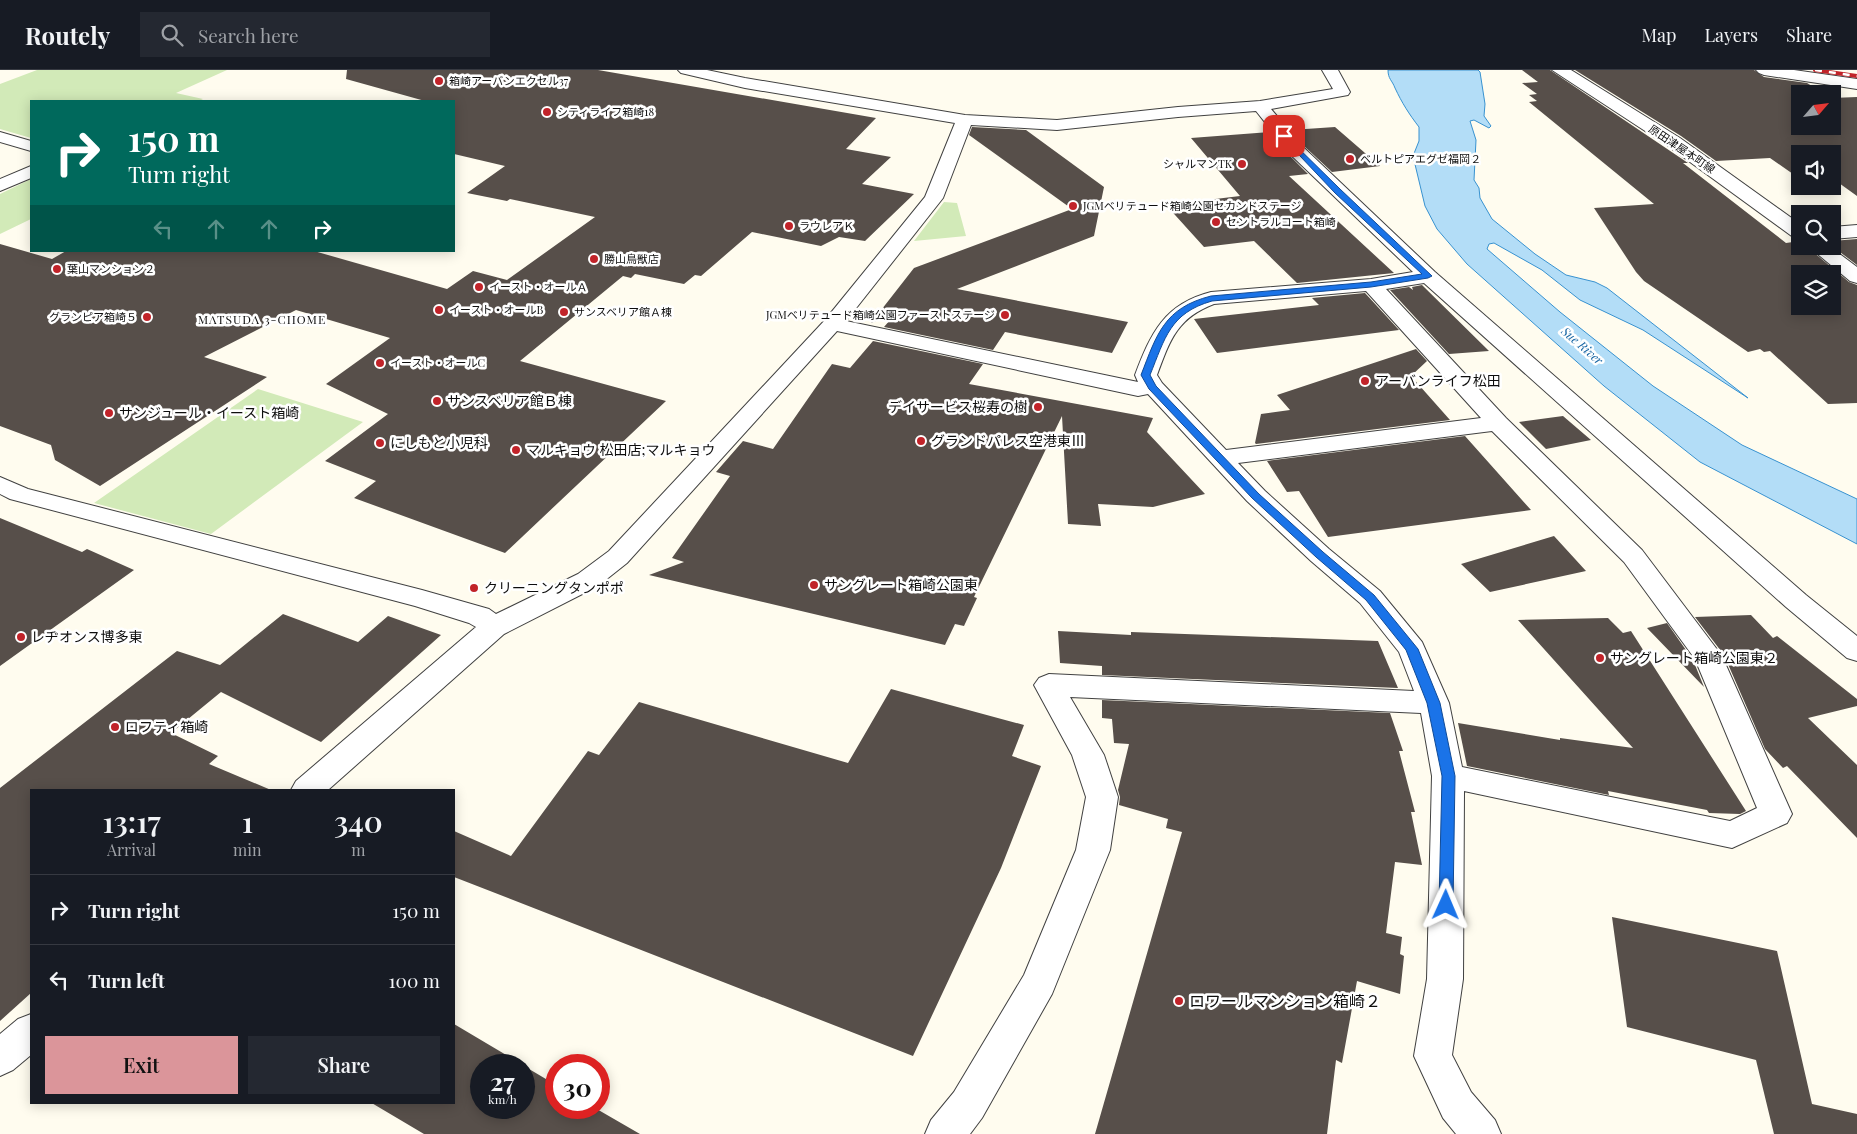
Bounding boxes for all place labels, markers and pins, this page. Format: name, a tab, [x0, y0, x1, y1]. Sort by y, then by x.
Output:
place label: 箱崎アーバンエクセル37	[449, 73, 569, 88]
marker: 箱崎アーバンエクセル37	[433, 75, 445, 87]
place label: シティライフ箱崎18	[557, 104, 654, 119]
marker: シティライフ箱崎18	[541, 106, 553, 118]
pin	[1263, 115, 1305, 157]
place label: ベルトピアエグゼ福岡２	[1360, 151, 1481, 166]
marker: ベルトピアエグゼ福岡２	[1344, 153, 1356, 165]
place label: シャルマンTK	[1163, 156, 1233, 171]
marker: シャルマンTK	[1236, 158, 1248, 170]
place label: JGMベリテュード箱崎公園セカンドステージ	[1082, 198, 1302, 213]
marker: JGMベリテュード箱崎公園セカンドステージ	[1067, 200, 1079, 212]
place label: セントラルコート箱崎	[1226, 214, 1336, 229]
marker: セントラルコート箱崎	[1210, 216, 1222, 228]
place label: ラウレアＫ	[799, 218, 854, 233]
marker: ラウレアＫ	[783, 220, 795, 232]
place label: 勝山鳥獣店	[604, 251, 659, 266]
marker: 勝山鳥獣店	[588, 253, 600, 265]
place label: 葉山マンション２	[67, 261, 155, 276]
marker: 葉山マンション２	[51, 263, 63, 275]
place label: イースト・オールＡ	[489, 279, 587, 294]
marker: イースト・オールＡ	[473, 281, 485, 293]
place label: イースト・オールB	[449, 302, 543, 317]
marker: イースト・オールB	[433, 304, 445, 316]
place label: サンスベリア館Ａ棟	[574, 304, 672, 319]
marker: サンスベリア館Ａ棟	[558, 306, 570, 318]
place label: JGMベリテュード箱崎公園ファーストステージ	[765, 307, 995, 322]
place label: グランピア箱崎５	[49, 309, 137, 324]
marker: JGMベリテュード箱崎公園ファーストステージ	[999, 309, 1011, 321]
marker: グランピア箱崎５	[141, 311, 153, 323]
place label: イースト・オールC	[390, 355, 485, 370]
marker: イースト・オールC	[374, 357, 386, 369]
place label: アーバンライフ松田	[1375, 371, 1501, 390]
marker: アーバンライフ松田	[1359, 375, 1371, 387]
place label: サンスベリア館Ｂ棟	[447, 391, 572, 410]
marker: サンスベリア館Ｂ棟	[431, 395, 443, 407]
place label: デイサービス桜寿の樹	[888, 397, 1028, 416]
marker: デイサービス桜寿の樹	[1032, 401, 1044, 413]
place label: サンジュール・イースト箱崎	[119, 403, 299, 422]
marker: サンジュール・イースト箱崎	[103, 407, 115, 419]
place label: グランドパレス空港東Ⅲ	[931, 431, 1085, 450]
place label: にしもと小児科	[390, 433, 488, 452]
marker: グランドパレス空港東Ⅲ	[915, 435, 927, 447]
marker: にしもと小児科	[374, 437, 386, 449]
place label: マルキョウ 松田店;マルキョウ	[526, 440, 715, 459]
marker: マルキョウ 松田店;マルキョウ	[510, 444, 522, 456]
place label: サングレート箱崎公園東	[824, 575, 978, 594]
place label: クリーニングタンポポ	[484, 578, 624, 597]
marker: サングレート箱崎公園東	[808, 579, 820, 591]
marker: クリーニングタンポポ	[468, 582, 480, 594]
place label: レヂオンス博多東	[31, 627, 143, 646]
marker: レヂオンス博多東	[15, 631, 27, 643]
place label: サングレート箱崎公園東２	[1610, 648, 1778, 667]
marker: サングレート箱崎公園東２	[1594, 652, 1606, 664]
place label: ロフティ箱崎	[125, 717, 208, 736]
marker: ロフティ箱崎	[109, 721, 121, 733]
place label: ロワールマンション箱崎２	[1189, 990, 1381, 1011]
marker: ロワールマンション箱崎２	[1173, 995, 1185, 1007]

